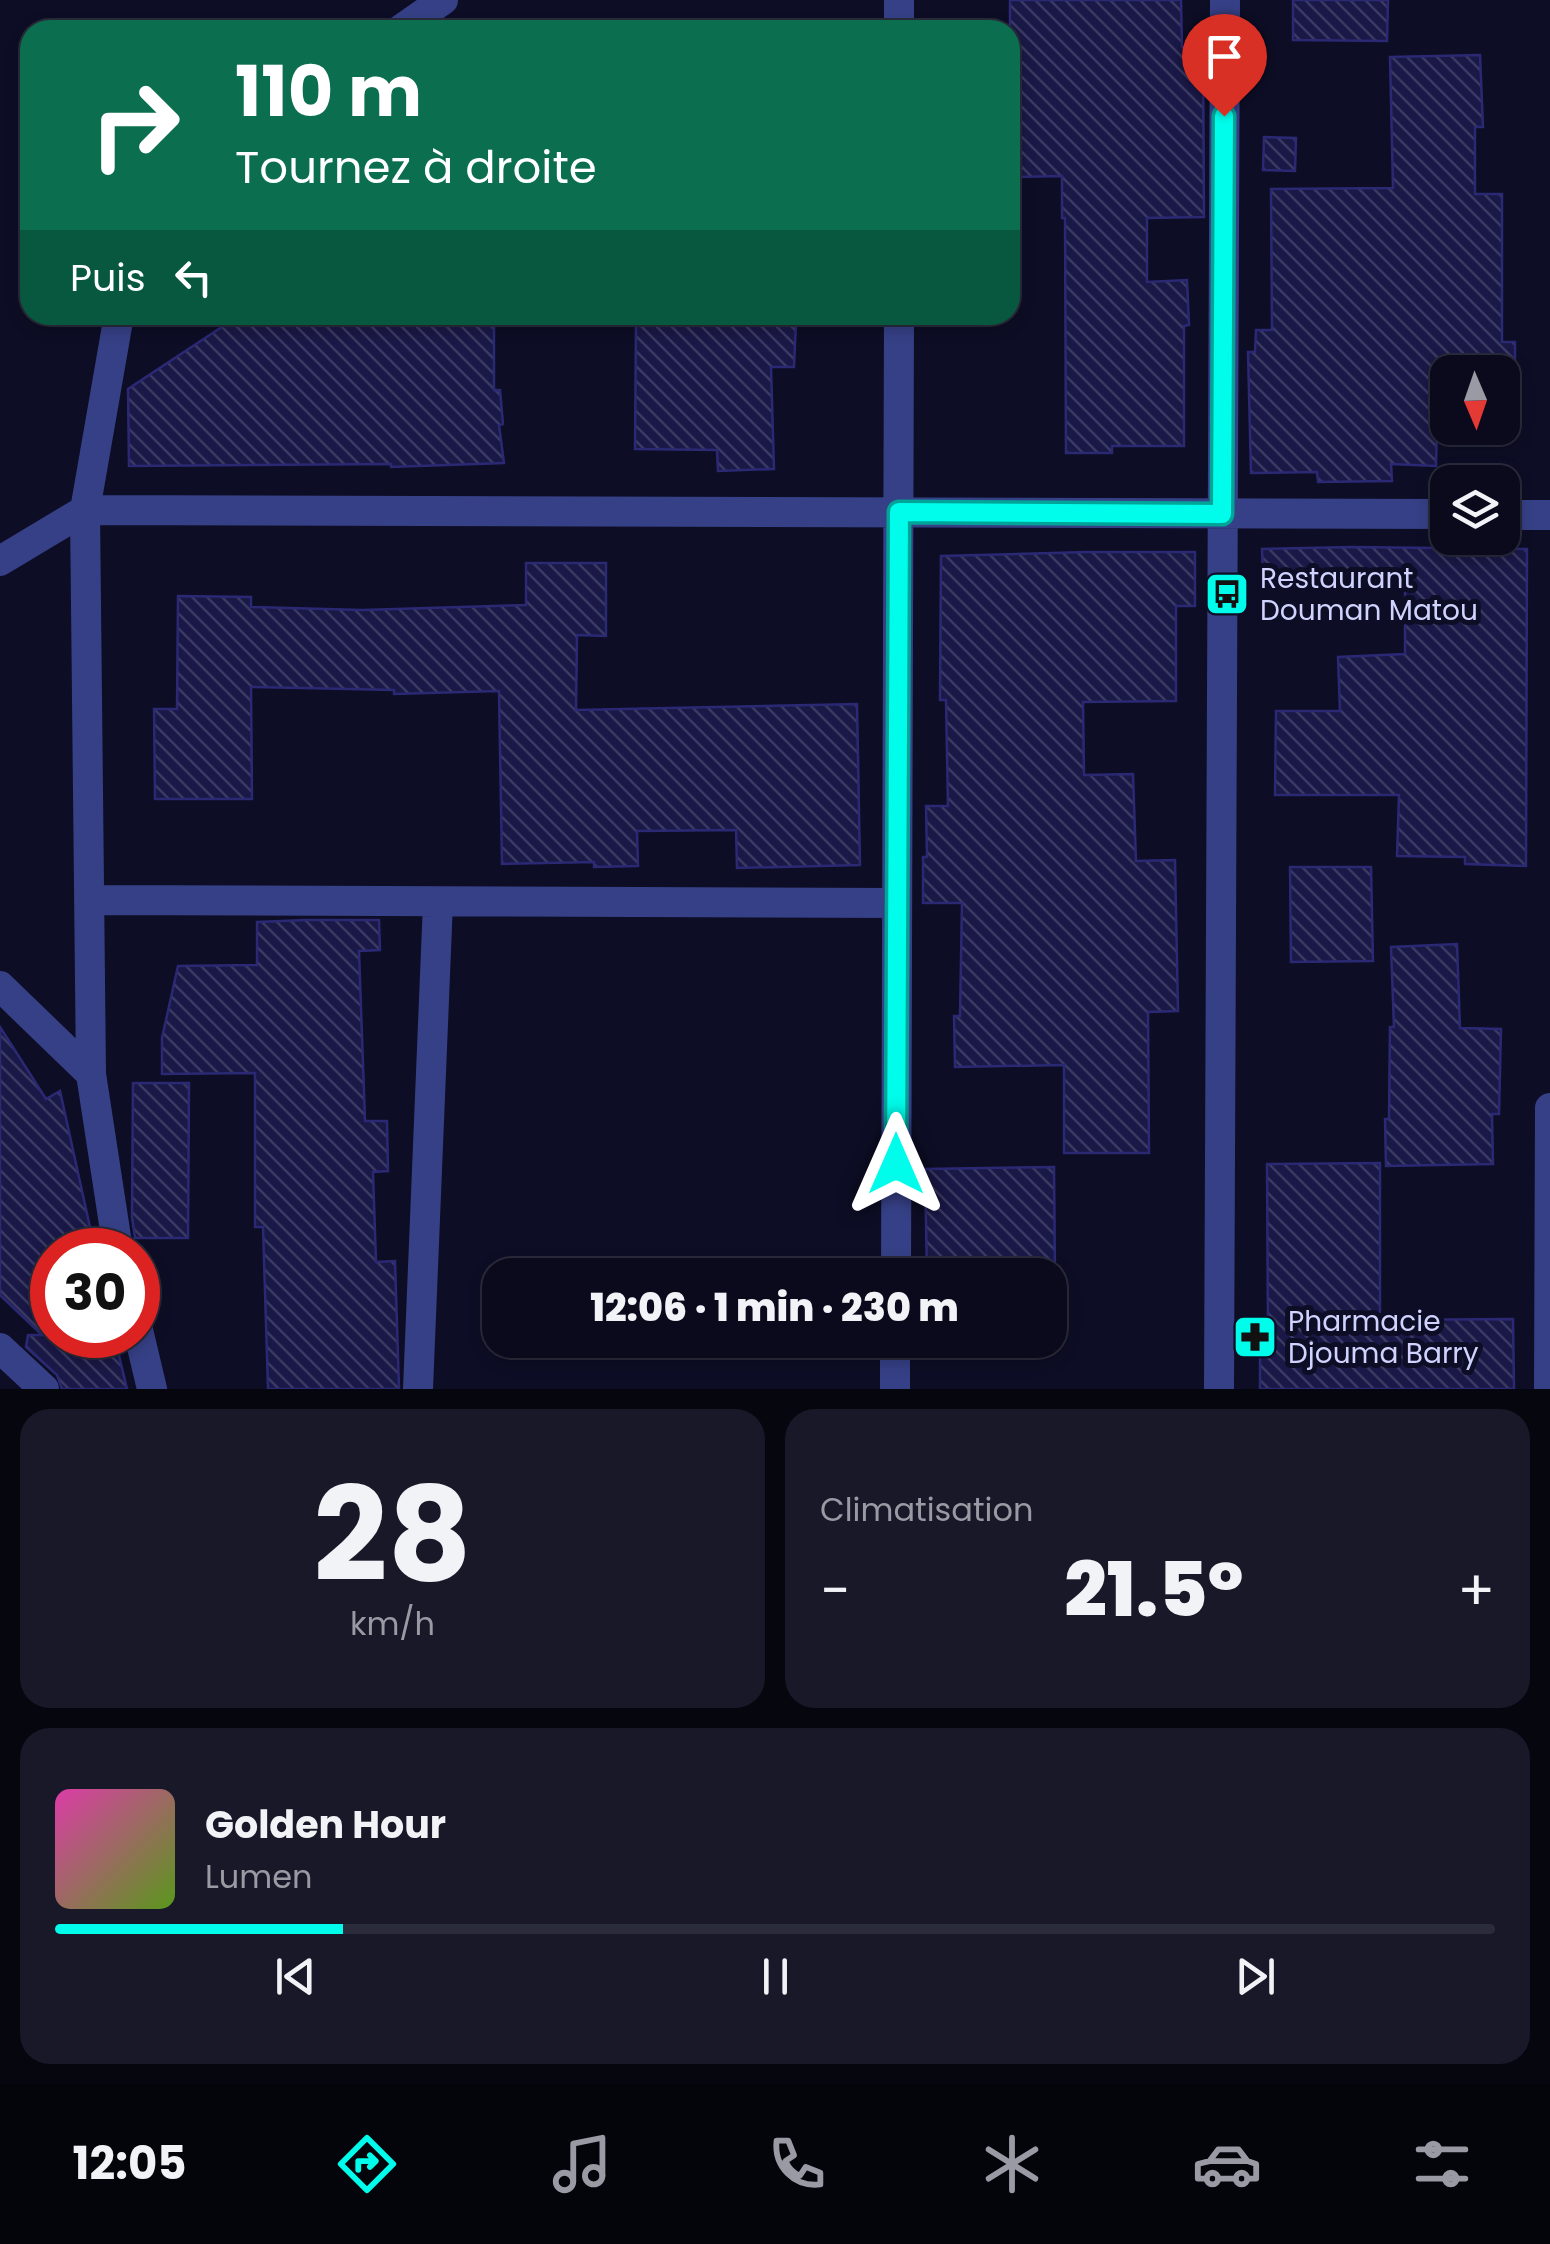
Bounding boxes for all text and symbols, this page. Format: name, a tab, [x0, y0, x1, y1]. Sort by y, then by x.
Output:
pin	[1182, 14, 1267, 117]
icon: arrive	[1197, 29, 1252, 84]
text: 110 m	[235, 42, 422, 141]
icon: right	[70, 60, 200, 190]
text: Tournez à droite	[235, 136, 597, 199]
icon: left	[166, 250, 221, 305]
text: Puis	[70, 251, 146, 304]
north arrow	[1430, 355, 1520, 445]
map controls	[1430, 355, 1520, 555]
button: layers	[1430, 465, 1520, 555]
place label: Restaurant Douman Matou	[1260, 559, 1478, 630]
bus stop icon: Restaurant Douman Matou	[1204, 571, 1250, 617]
position arrow	[844, 1112, 948, 1216]
speed limit sign: 30	[30, 1228, 160, 1358]
text: 12:06 · 1 min · 230 m	[590, 1281, 959, 1334]
place label: Pharmacie Djouma Barry	[1288, 1302, 1479, 1373]
pharmacy icon: Pharmacie Djouma Barry	[1232, 1314, 1278, 1360]
text: 28	[313, 1443, 472, 1626]
text: Climatisation	[820, 1487, 1033, 1532]
text: 21.5°	[1064, 1537, 1244, 1642]
text: −	[820, 1552, 850, 1629]
text: +	[1457, 1552, 1495, 1629]
text: km/h	[350, 1601, 435, 1646]
text: Golden Hour	[205, 1798, 446, 1851]
text: Lumen	[205, 1854, 313, 1899]
icon: previous	[268, 1949, 323, 2004]
icon: pause	[748, 1949, 803, 2004]
icon: next	[1228, 1949, 1283, 2004]
icon: directions	[332, 2129, 402, 2199]
icon: music	[547, 2129, 617, 2199]
icon: phone	[762, 2129, 832, 2199]
icon: climate	[977, 2129, 1047, 2199]
icon: car	[1192, 2129, 1262, 2199]
icon: filters	[1407, 2129, 1477, 2199]
text: 12:05	[73, 2132, 187, 2195]

